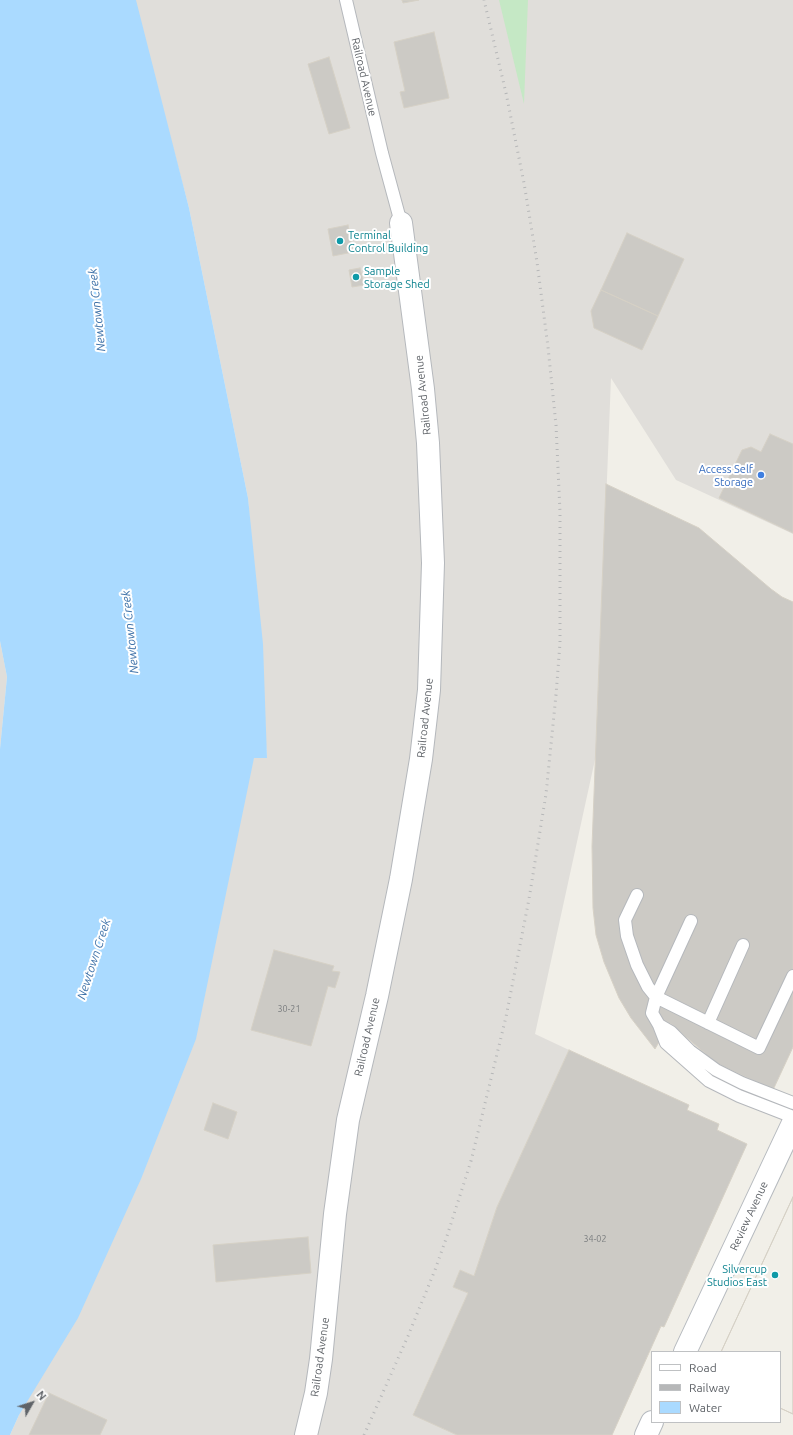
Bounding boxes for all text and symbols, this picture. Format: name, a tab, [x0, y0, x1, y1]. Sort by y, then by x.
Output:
street label: Railroad Avenue	[349, 36, 379, 118]
place label: Terminal Control Building	[348, 228, 428, 254]
marker: Terminal Control Building	[335, 236, 345, 246]
place label: Sample Storage Shed	[364, 264, 430, 290]
water label: Newtown Creek	[85, 267, 109, 353]
marker: Sample Storage Shed	[351, 272, 361, 282]
street label: Railroad Avenue	[412, 354, 434, 436]
place label: Access Self Storage	[699, 462, 753, 488]
marker: Access Self Storage	[756, 470, 766, 480]
water label: Newtown Creek	[118, 589, 142, 675]
street label: Railroad Avenue	[414, 677, 436, 759]
water label: Newtown Creek	[74, 917, 114, 1001]
street label: Railroad Avenue	[352, 996, 382, 1078]
house number: 30-21	[278, 1004, 300, 1014]
street label: Review Avenue	[727, 1179, 771, 1253]
house number: 34-02	[584, 1234, 606, 1244]
place label: Silvercup Studios East	[707, 1262, 767, 1288]
marker: Silvercup Studios East	[770, 1270, 780, 1280]
street label: Railroad Avenue	[308, 1316, 332, 1398]
legend	[651, 1351, 781, 1423]
text: Road	[689, 1361, 717, 1374]
text: Railway	[689, 1381, 730, 1394]
north arrow	[12, 1383, 52, 1423]
text: N	[34, 1388, 49, 1402]
text: Water	[689, 1401, 722, 1414]

